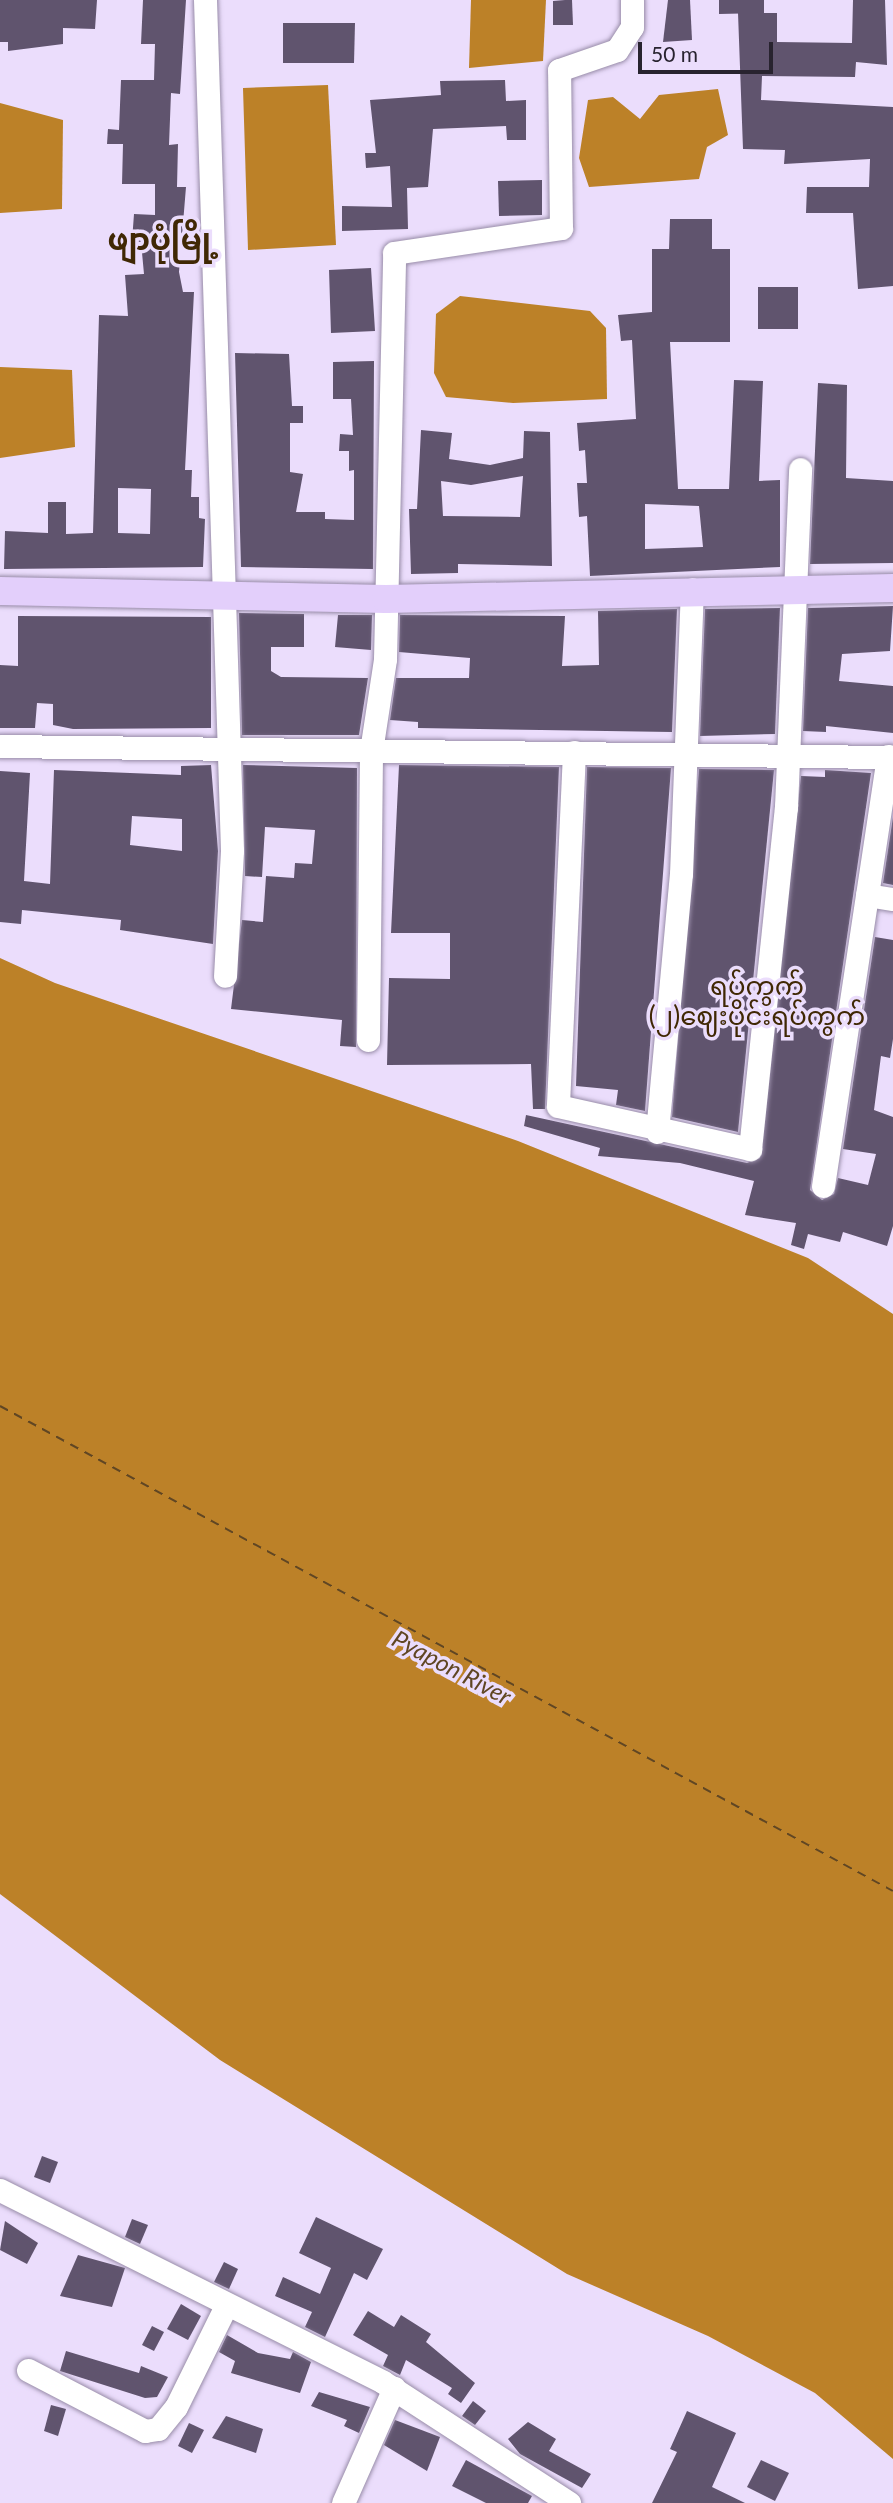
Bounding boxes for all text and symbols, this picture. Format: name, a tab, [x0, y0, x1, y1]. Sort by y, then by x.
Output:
scale bar	[641, 28, 776, 72]
text: 50 m	[651, 41, 698, 66]
district label: ဖျာပုံမြို့	[107, 220, 219, 256]
district label: ရပ်ကွက် (၂)ဈေးပိုင်းရပ်ကွက်	[649, 970, 865, 1032]
water label: Pyapon River	[388, 1624, 516, 1710]

